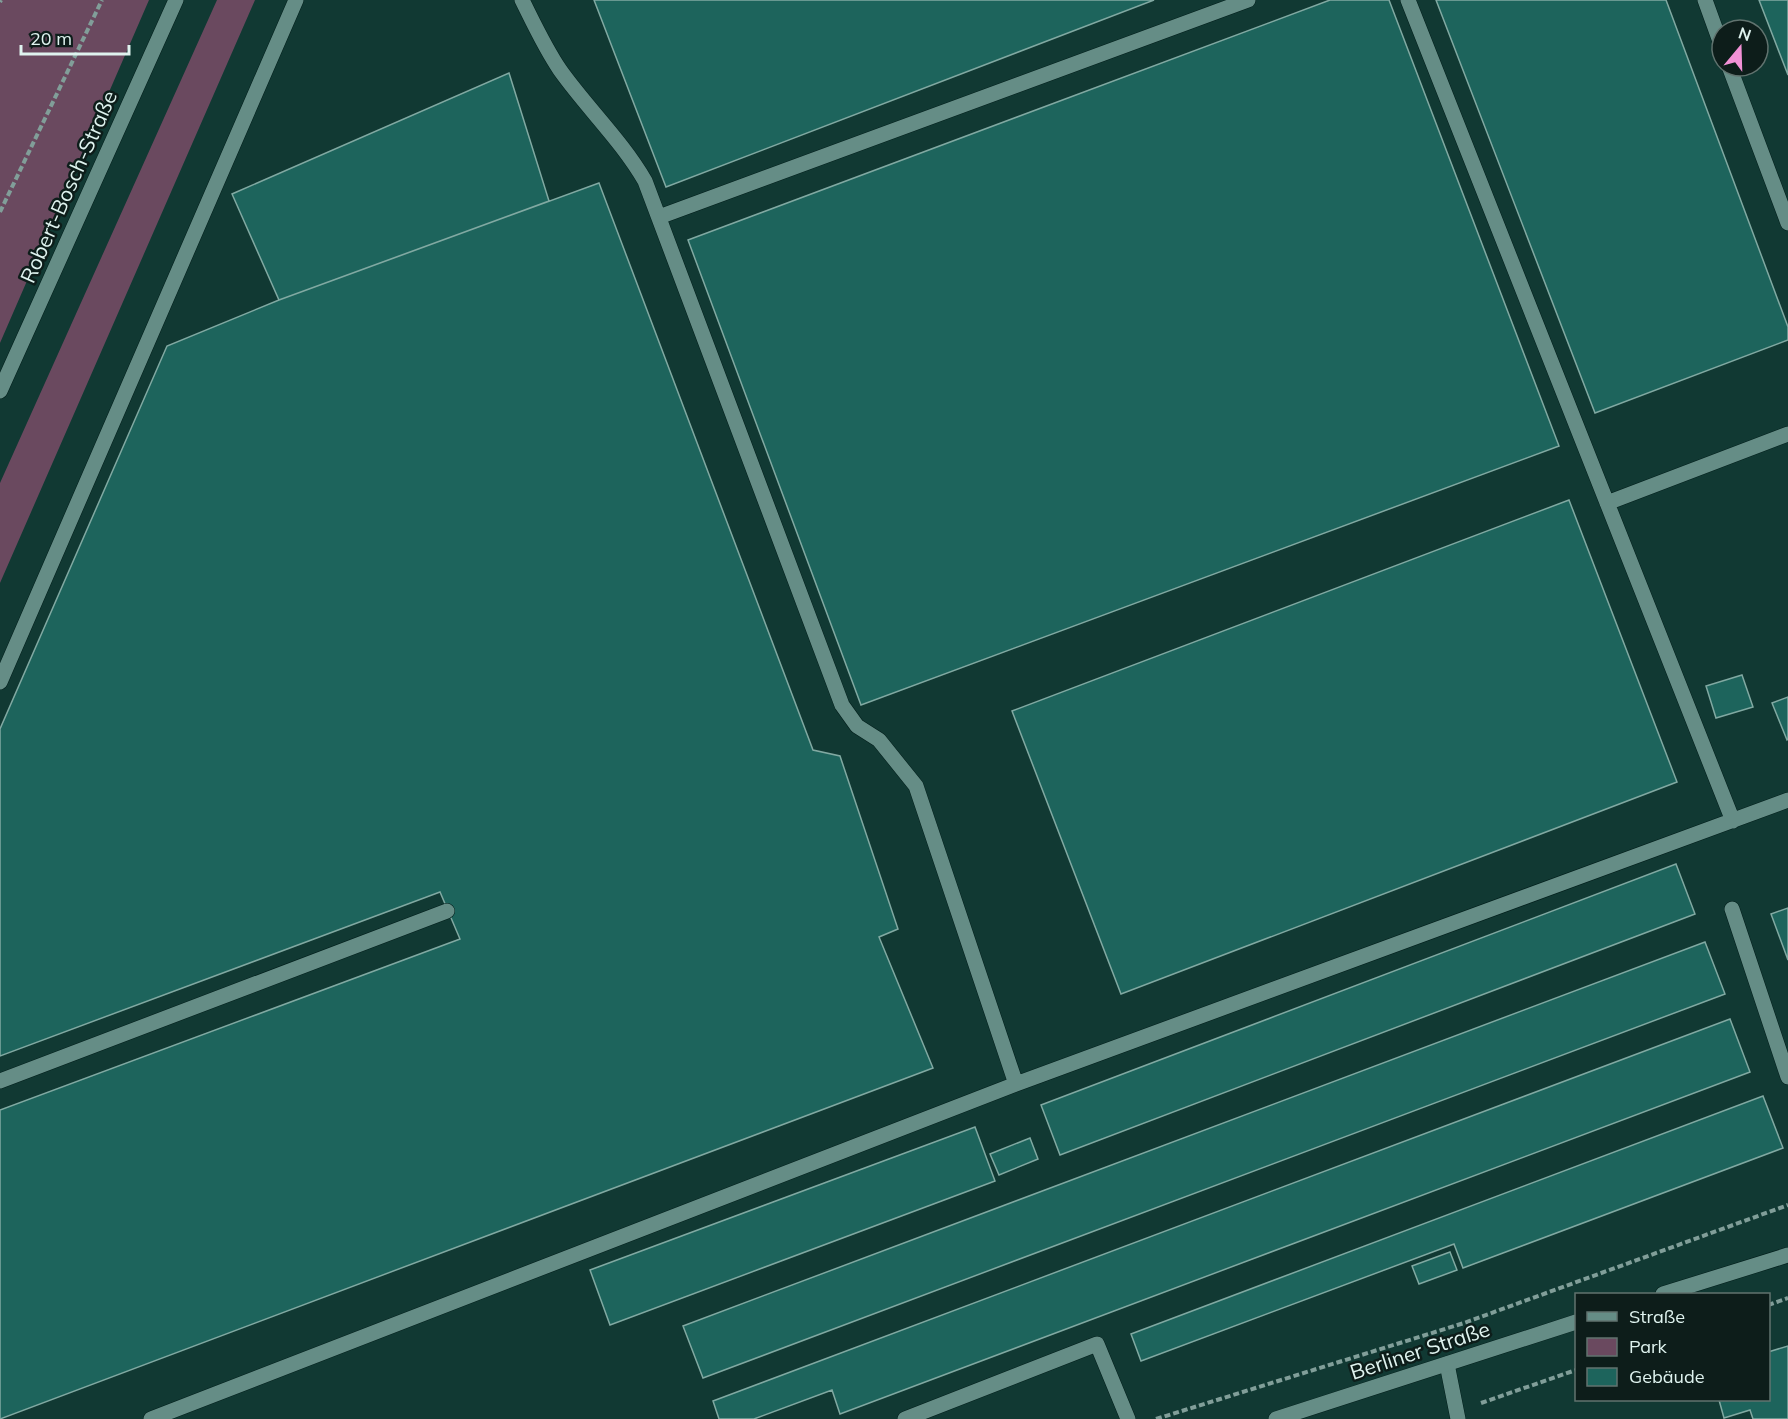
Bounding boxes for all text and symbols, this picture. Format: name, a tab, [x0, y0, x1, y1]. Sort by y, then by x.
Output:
scale bar	[21, 18, 129, 56]
north arrow	[1710, 18, 1770, 78]
text: N	[1736, 22, 1754, 45]
text: 20 m	[30, 27, 72, 50]
street label: Robert-Bosch-Straße	[14, 86, 122, 287]
legend	[1575, 1293, 1770, 1401]
text: Straße	[1629, 1305, 1685, 1328]
street label: Berliner Straße	[1347, 1315, 1493, 1385]
text: Park	[1629, 1335, 1668, 1358]
text: Gebäude	[1629, 1365, 1705, 1388]

